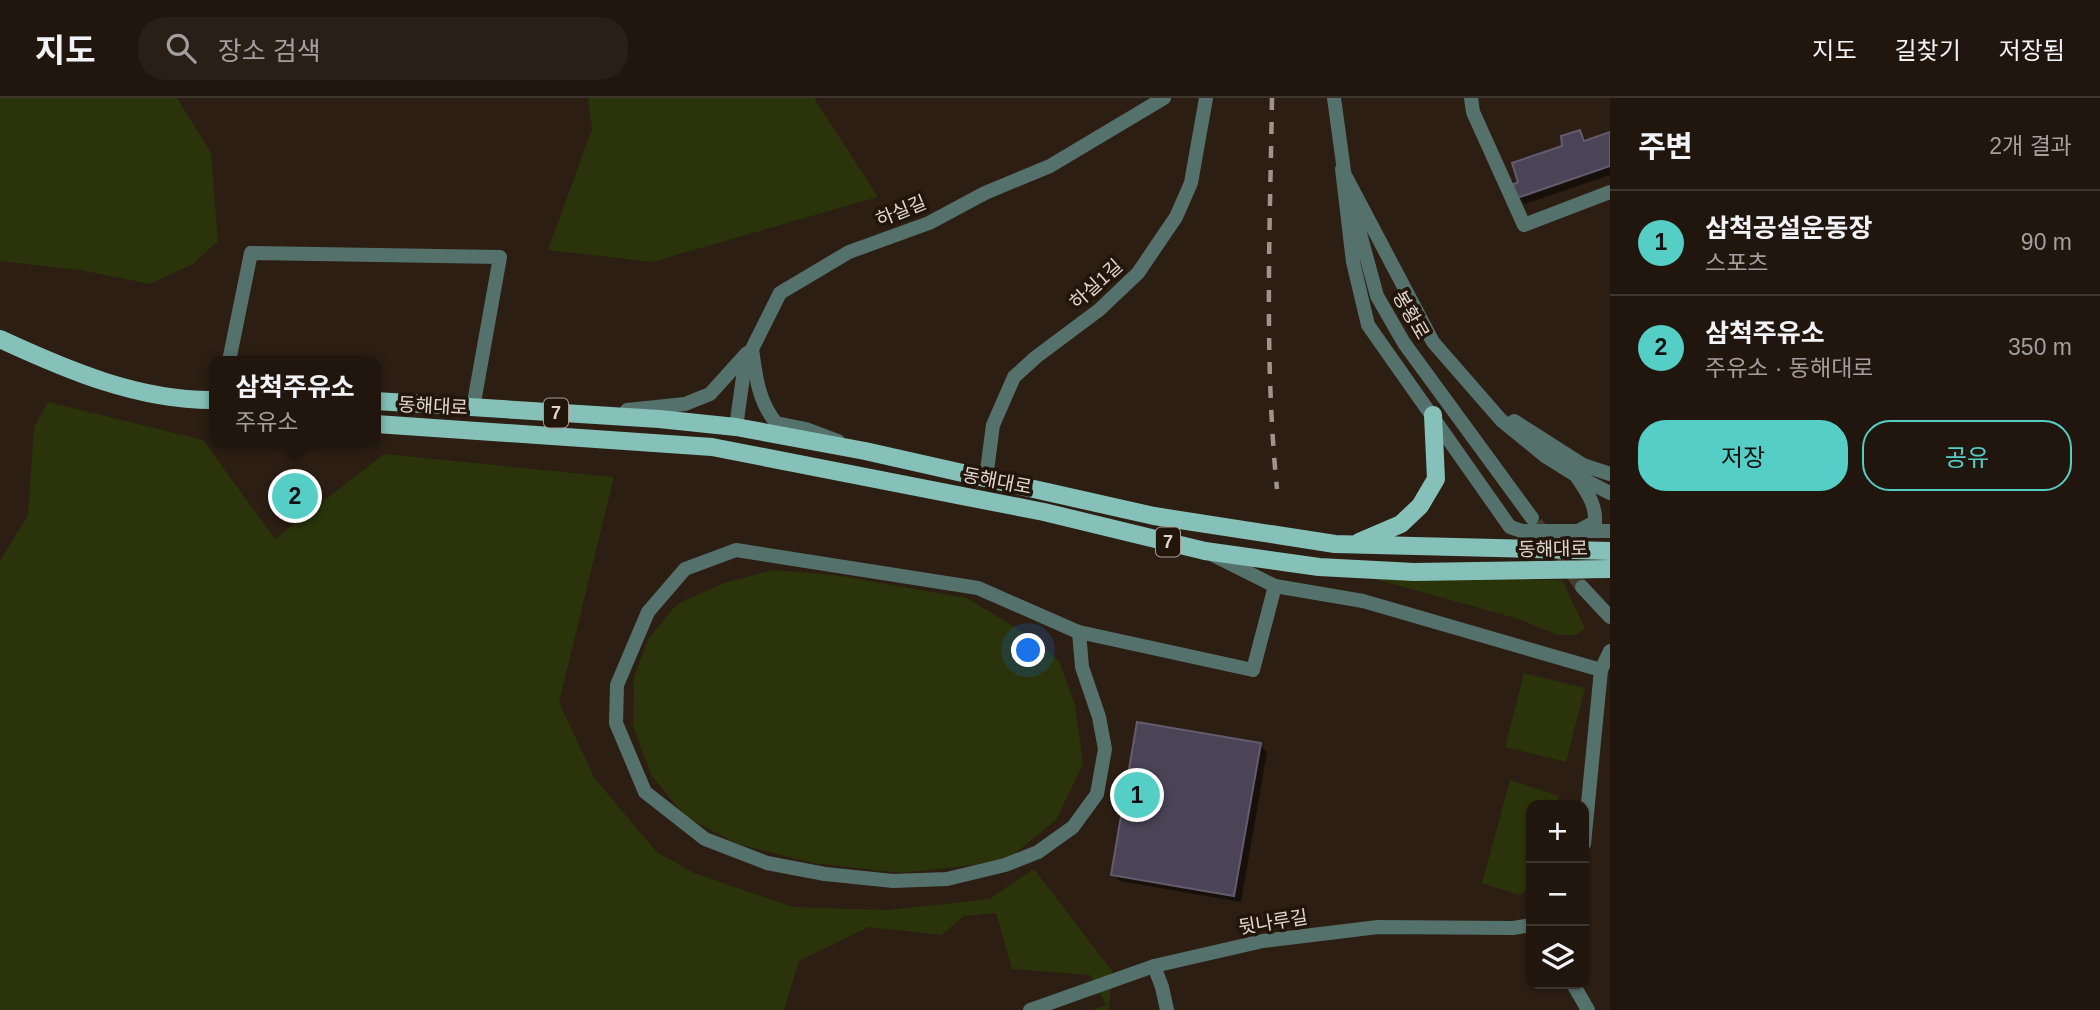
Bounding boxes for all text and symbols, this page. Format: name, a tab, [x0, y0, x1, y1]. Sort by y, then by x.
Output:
search box	[138, 17, 628, 80]
icon: search	[162, 29, 200, 67]
text: 지도	[35, 32, 96, 69]
text: 장소 검색	[218, 36, 321, 66]
text: 지도	[1812, 37, 1857, 64]
text: 길찾기	[1895, 37, 1961, 64]
text: 저장됨	[1999, 37, 2065, 64]
text: 주변	[1638, 130, 1693, 163]
text: 2개 결과	[1989, 133, 2072, 159]
street label: 하실길	[873, 191, 929, 231]
text: 삼척공설운동장	[1705, 213, 1872, 243]
text: 1	[1655, 229, 1667, 255]
text: 90 m	[2021, 229, 2072, 255]
text: 스포츠	[1705, 250, 1768, 276]
street label: 하실1길	[1066, 255, 1126, 313]
street label: 봉황로	[1389, 287, 1433, 343]
text: 삼척주유소	[1705, 318, 1825, 348]
text: 2	[1655, 334, 1667, 360]
text: 350 m	[2008, 334, 2072, 360]
text: 주유소 · 동해대로	[1705, 355, 1874, 381]
popup	[209, 356, 381, 447]
text: 삼척주유소	[235, 372, 355, 402]
street label: 동해대로	[398, 394, 468, 418]
road number: 7	[544, 398, 568, 428]
text: 주유소	[235, 409, 299, 435]
button: 저장	[1638, 420, 1848, 491]
button: 공유	[1862, 420, 2072, 491]
street label: 동해대로	[961, 464, 1033, 498]
pin: 2	[272, 470, 318, 522]
road number: 7	[1156, 528, 1180, 556]
street label: 동해대로	[1518, 538, 1588, 560]
your location	[1011, 633, 1045, 667]
pin: 1	[1114, 769, 1160, 821]
map controls	[1526, 800, 1589, 989]
button: +	[1526, 800, 1589, 863]
button: −	[1526, 863, 1589, 926]
street label: 뒷나루길	[1237, 906, 1309, 938]
button: layers	[1526, 926, 1589, 989]

